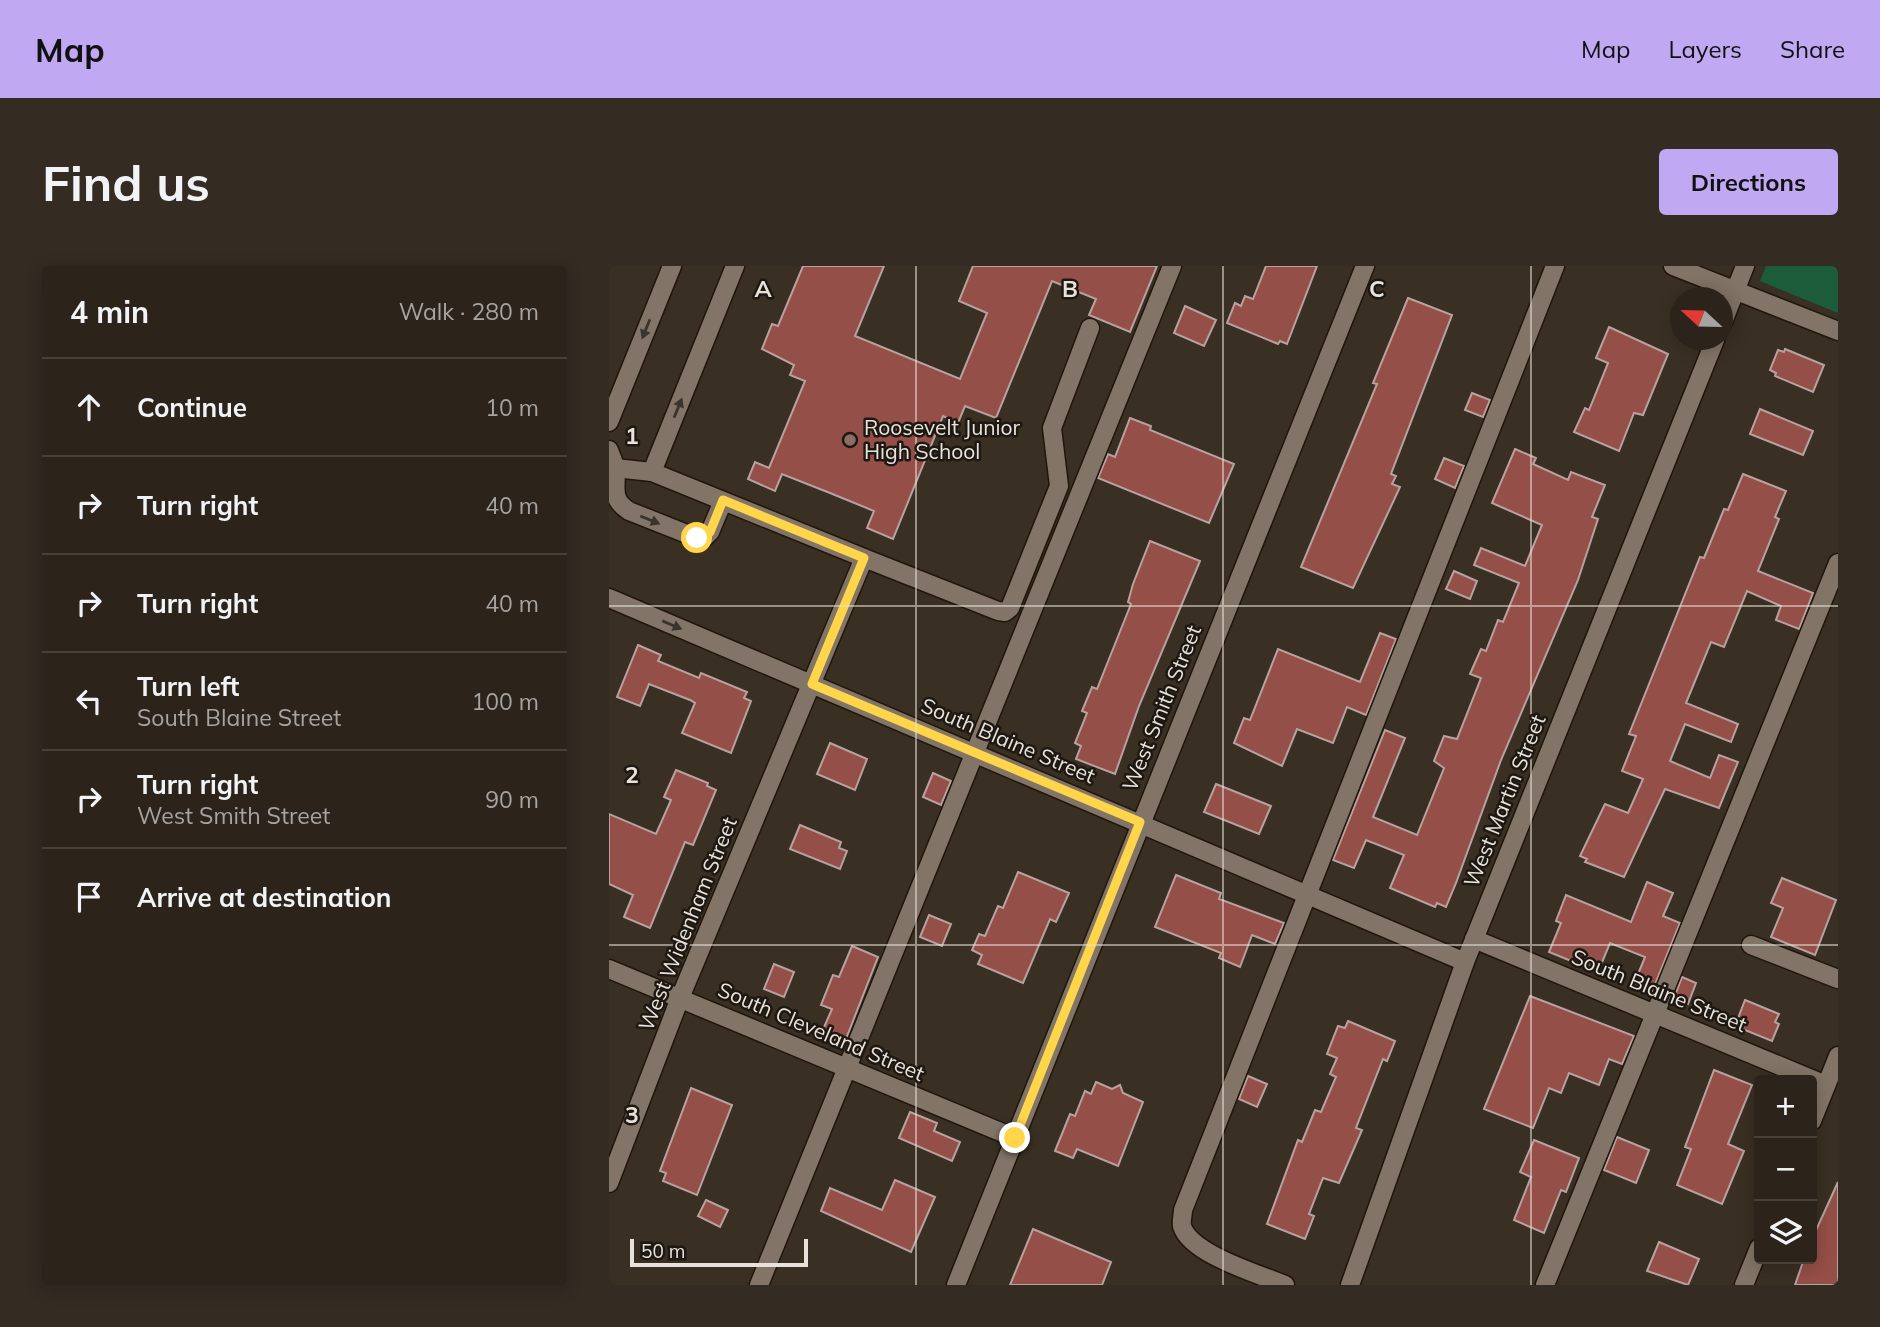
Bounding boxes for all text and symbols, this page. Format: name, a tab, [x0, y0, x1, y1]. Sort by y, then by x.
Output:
text: Map	[35, 29, 105, 70]
text: Map	[1581, 34, 1630, 64]
text: Layers	[1668, 34, 1742, 64]
text: Share	[1780, 34, 1845, 64]
button: Directions	[1659, 149, 1838, 215]
text: Find us	[42, 152, 210, 213]
text: A	[754, 274, 772, 303]
text: B	[1062, 274, 1078, 303]
text: C	[1369, 274, 1385, 303]
north arrow	[1670, 287, 1733, 350]
text: 4 min	[70, 293, 149, 331]
text: Walk · 280 m	[399, 297, 539, 326]
one-way arrow	[641, 319, 652, 340]
icon: ahead	[70, 388, 108, 426]
text: Continue	[137, 391, 247, 424]
text: 10 m	[485, 393, 539, 422]
one-way arrow	[672, 398, 683, 419]
place label: Roosevelt Junior High School	[864, 414, 1021, 464]
text: 1	[625, 421, 639, 450]
marker: Roosevelt Junior High School	[842, 432, 858, 448]
icon: right	[70, 486, 108, 524]
text: Turn right	[137, 489, 258, 522]
text: 40 m	[485, 491, 539, 520]
one-way arrow	[640, 514, 661, 525]
route start	[681, 522, 712, 553]
icon: right	[70, 584, 108, 622]
text: Turn right	[137, 587, 258, 620]
text: 40 m	[485, 589, 539, 618]
one-way arrow	[662, 619, 683, 630]
street label: West Smith Street	[1116, 621, 1206, 794]
text: Turn left	[137, 670, 239, 703]
icon: left	[70, 682, 108, 720]
text: 100 m	[471, 687, 539, 716]
street label: South Blaine Street	[917, 692, 1099, 788]
text: South Blaine Street	[137, 703, 341, 732]
street label: West Martin Street	[1458, 711, 1551, 891]
text: 2	[625, 760, 639, 789]
text: Turn right	[137, 768, 258, 801]
icon: right	[70, 780, 108, 818]
text: 90 m	[485, 785, 539, 814]
text: West Smith Street	[137, 801, 330, 830]
street label: West Widenham Street	[632, 813, 742, 1034]
icon: arrive	[70, 878, 108, 916]
text: Arrive at destination	[137, 881, 392, 914]
street label: South Blaine Street	[1568, 943, 1751, 1037]
street label: South Cleveland Street	[714, 976, 928, 1086]
map controls	[1754, 1075, 1817, 1264]
button: +	[1754, 1075, 1817, 1138]
text: 3	[625, 1100, 639, 1129]
route end	[999, 1122, 1030, 1153]
button: −	[1754, 1138, 1817, 1201]
button: layers	[1754, 1201, 1817, 1264]
scale bar	[630, 1236, 809, 1268]
text: 50 m	[641, 1239, 685, 1263]

